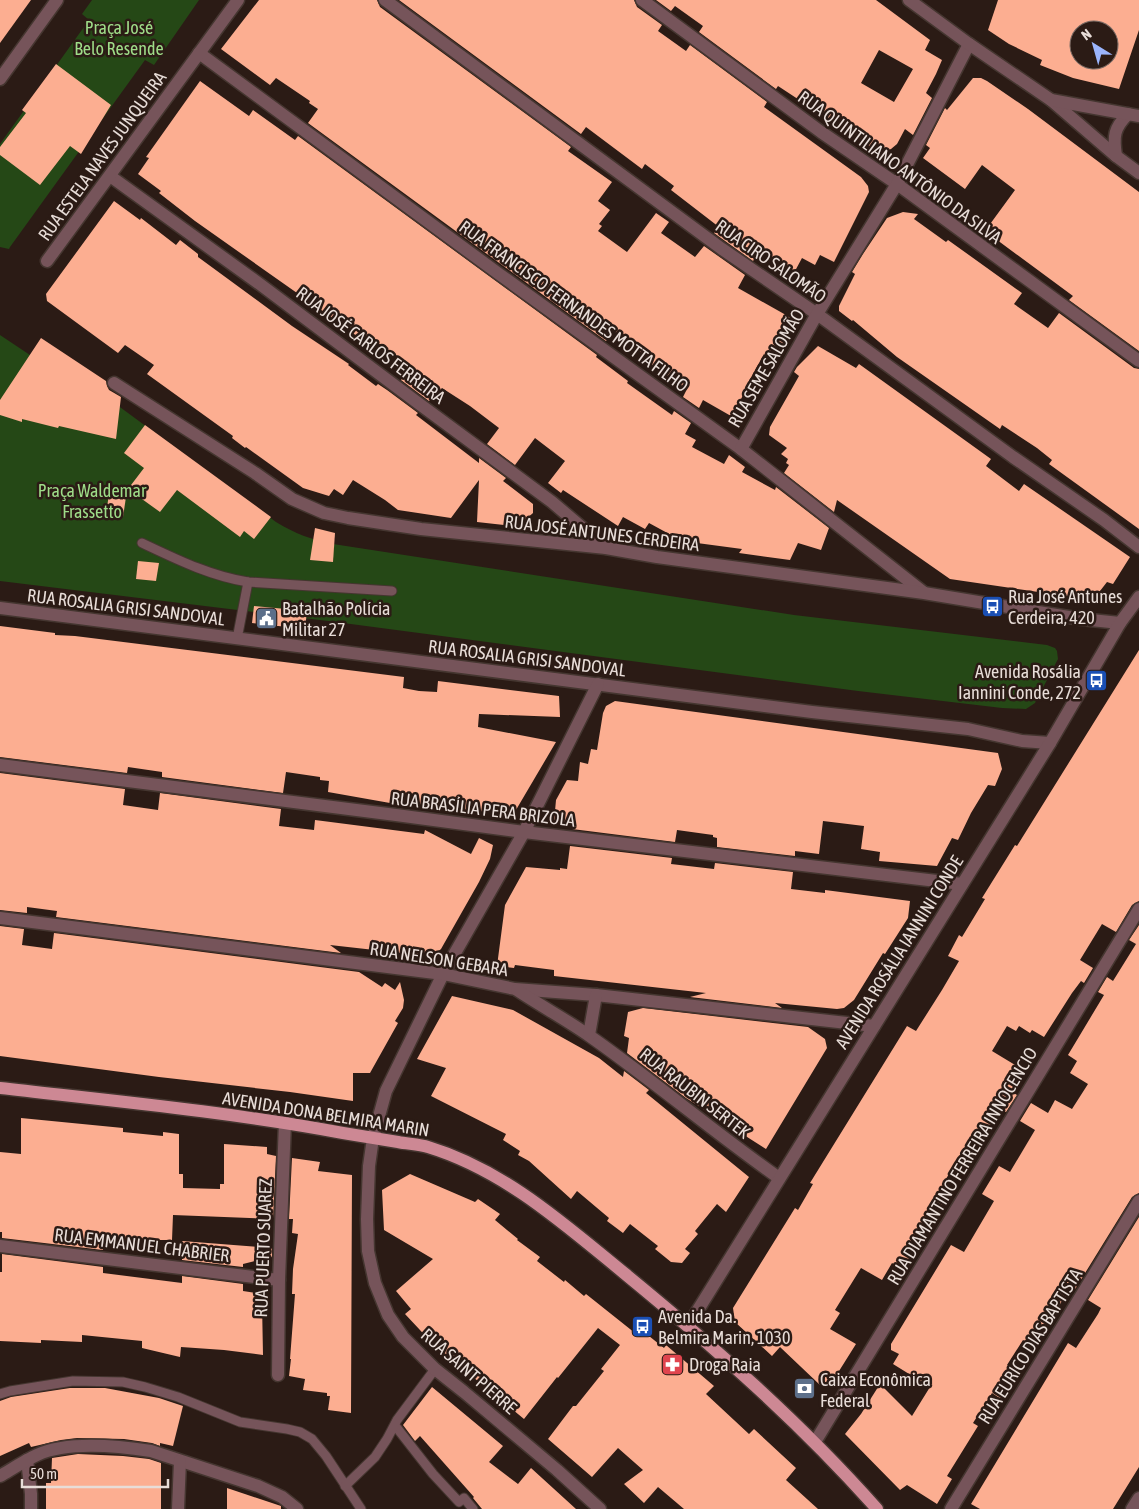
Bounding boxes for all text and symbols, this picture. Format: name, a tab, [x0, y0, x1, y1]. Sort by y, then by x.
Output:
park label: Praça José Belo Resende	[74, 17, 164, 59]
north arrow	[1069, 20, 1119, 70]
text: N	[1078, 26, 1094, 43]
street label: RUA ESTELA NAVES JUNQUEIRA	[34, 67, 170, 245]
street label: RUA QUINTILIANO ANTÔNIO DA SILVA	[794, 86, 1006, 248]
street label: RUA CIRO SALOMÃO	[712, 215, 830, 307]
street label: RUA FRANCISCO FERNANDES MOTTA FILHO	[456, 216, 692, 396]
street label: RUA JOSÉ CARLOS FERREIRA	[292, 282, 450, 408]
street label: RUA SEME SALOMÃO	[724, 305, 808, 431]
park label: Praça Waldemar Frassetto	[38, 480, 147, 522]
street label: RUA JOSÉ ANTUNES CERDEIRA	[503, 511, 701, 555]
street label: RUA ROSALIA GRISI SANDOVAL	[26, 584, 226, 630]
place label: Rua José Antunes Cerdeira, 420	[1008, 586, 1122, 628]
bus stop icon: Rua José Antunes Cerdeira, 420	[980, 594, 1004, 618]
place label: Batalhão Polícia Militar 27	[282, 598, 390, 640]
public building icon: Batalhão Polícia Militar 27	[254, 606, 278, 630]
street label: RUA ROSALIA GRISI SANDOVAL	[427, 635, 627, 681]
place label: Avenida Rosália Iannini Conde, 272	[958, 661, 1081, 703]
bus stop icon: Avenida Rosália Iannini Conde, 272	[1085, 669, 1109, 693]
street label: RUA BRASÍLIA PERA BRIZOLA	[390, 787, 577, 831]
street label: AVENIDA ROSÁLIA IANNINI CONDE	[831, 851, 967, 1052]
street label: RUA NELSON GEBARA	[368, 938, 510, 980]
street label: RUA RAUBIN SERTEK	[636, 1043, 754, 1143]
street label: RUA DIAMANTINO FERREIRA INNOCENCIO	[883, 1043, 1041, 1289]
street label: AVENIDA DONA BELMIRA MARIN	[221, 1087, 431, 1141]
street label: RUA PUERTO SUAREZ	[250, 1178, 276, 1318]
street label: RUA EMMANUEL CHABRIER	[53, 1224, 231, 1266]
street label: RUA EURICO DIAS BAPTISTA	[974, 1264, 1086, 1428]
place label: Avenida Da. Belmira Marin, 1030	[658, 1306, 790, 1348]
bus stop icon: Avenida Da. Belmira Marin, 1030	[630, 1314, 654, 1338]
street label: RUA SAINT PIERRE	[417, 1324, 521, 1418]
pharmacy icon: Droga Raia	[661, 1352, 685, 1376]
place label: Droga Raia	[689, 1354, 761, 1375]
place label: Caixa Econômica Federal	[820, 1369, 931, 1411]
bank icon: Caixa Econômica Federal	[792, 1377, 816, 1401]
scale bar	[22, 1456, 169, 1488]
text: 50 m	[30, 1465, 57, 1482]

